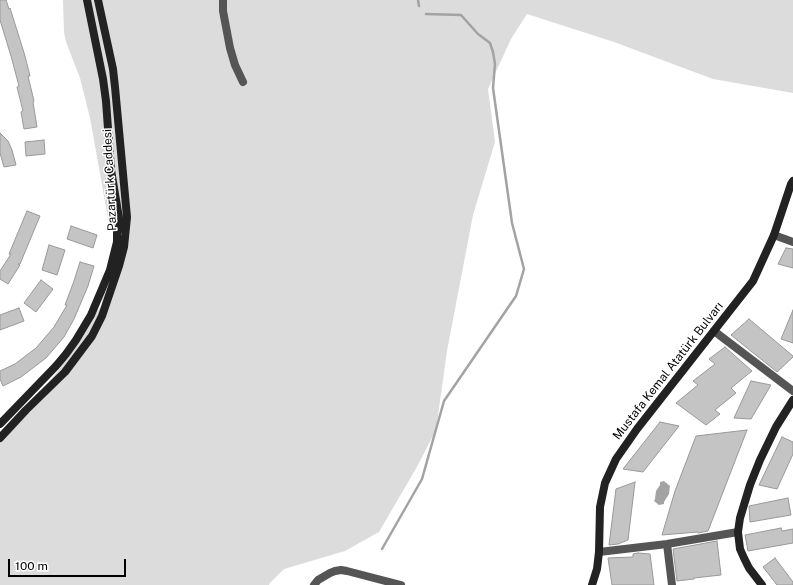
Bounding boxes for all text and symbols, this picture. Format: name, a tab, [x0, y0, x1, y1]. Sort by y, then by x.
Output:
street label: Pazartürk Caddesi	[100, 129, 120, 231]
street label: Mustafa Kemal Atatürk Bulvarı	[610, 299, 726, 443]
scale bar	[10, 551, 128, 577]
text: 100 m	[15, 559, 48, 573]

